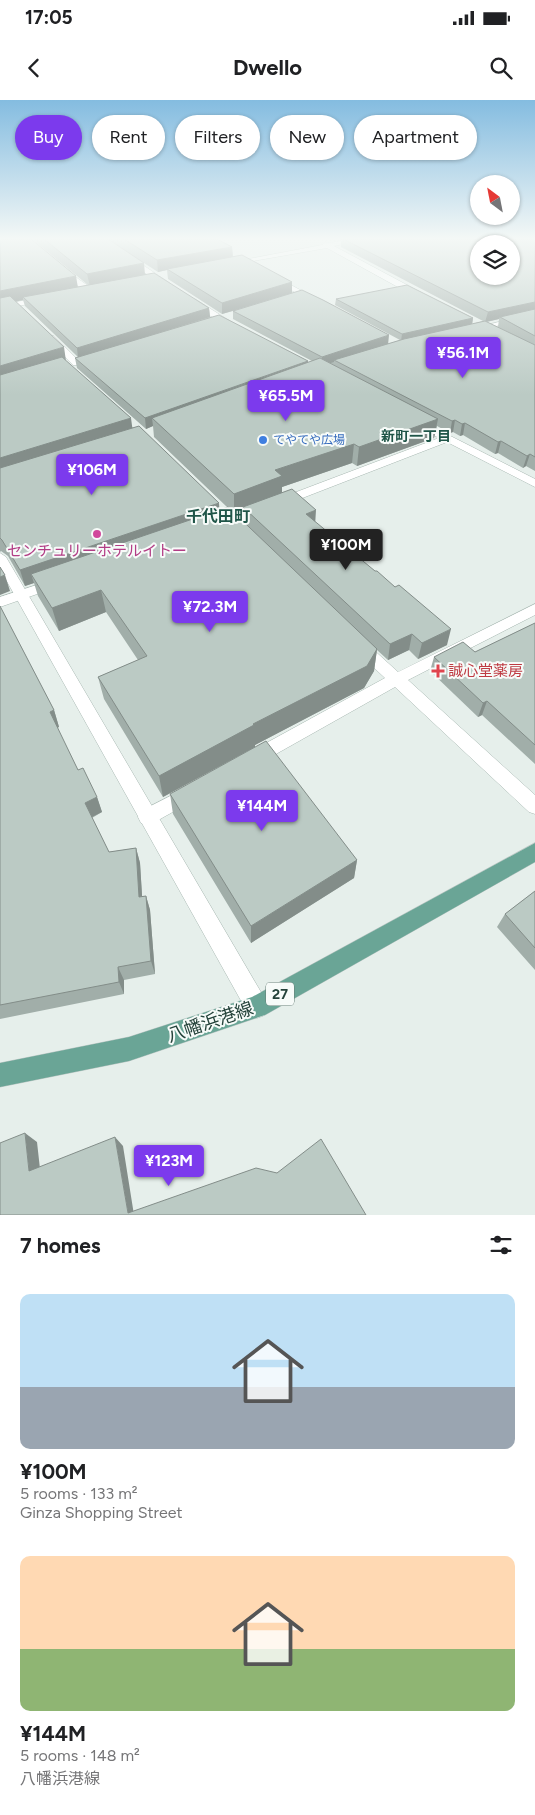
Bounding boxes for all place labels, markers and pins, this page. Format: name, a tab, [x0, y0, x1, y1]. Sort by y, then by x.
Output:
pin: ¥56.1M	[422, 336, 504, 379]
pin: ¥65.5M	[245, 380, 327, 422]
place label: てやてや広場	[273, 433, 345, 447]
marker: てやてや広場	[257, 434, 269, 446]
pin: ¥106M	[57, 454, 127, 496]
marker: センチュリーホテルイトー	[91, 528, 103, 540]
pin: ¥100M	[311, 528, 381, 571]
place label: センチュリーホテルイトー	[7, 542, 187, 560]
pin: ¥72.3M	[169, 590, 251, 633]
place label: 誠心堂薬房	[448, 662, 523, 680]
marker: 誠心堂薬房	[432, 665, 444, 677]
pin: ¥144M	[227, 790, 297, 832]
pin: ¥123M	[134, 1144, 204, 1187]

